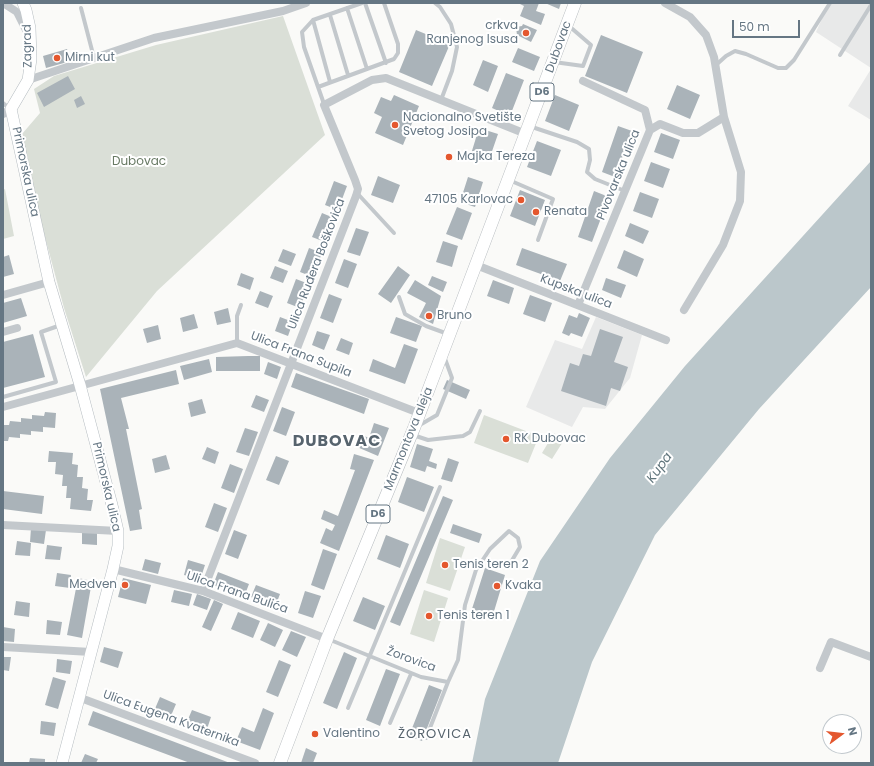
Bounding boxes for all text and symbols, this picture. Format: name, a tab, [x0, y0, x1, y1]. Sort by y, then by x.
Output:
scale bar	[734, 12, 802, 38]
text: 50 m	[739, 18, 770, 35]
place label: crkva Ranjenog Isusa	[427, 19, 518, 47]
street label: Dubovac	[543, 19, 575, 75]
street label: Zagrad	[20, 24, 36, 68]
marker: crkva Ranjenog Isusa	[521, 28, 531, 38]
place label: Mirni kut	[65, 51, 115, 65]
marker: Mirni kut	[52, 53, 62, 63]
road number: D6	[530, 83, 554, 101]
place label: Nacionalno Svetište Svetog Josipa	[403, 111, 521, 139]
marker: Nacionalno Svetište Svetog Josipa	[390, 120, 400, 130]
street label: Primorska ulica	[8, 126, 42, 218]
street label: Pivovarska ulica	[594, 128, 644, 222]
place label: Majka Tereza	[457, 150, 535, 164]
marker: Majka Tereza	[444, 152, 454, 162]
park label: Dubovac	[112, 155, 166, 169]
place label: 47105 Karlovac	[424, 193, 513, 207]
marker: 47105 Karlovac	[516, 195, 526, 205]
street label: Ulica Ruđera Boškovića	[285, 196, 349, 332]
place label: Renata	[544, 205, 587, 219]
marker: Renata	[531, 207, 541, 217]
street label: Kupska ulica	[538, 272, 614, 312]
place label: Bruno	[437, 309, 472, 323]
marker: Bruno	[424, 311, 434, 321]
street label: Ulica Frana Supila	[248, 329, 354, 381]
street label: Marmontova aleja	[382, 385, 436, 493]
district label: DUBOVAC	[293, 432, 381, 452]
place label: RK Dubovac	[514, 432, 586, 446]
marker: RK Dubovac	[501, 434, 511, 444]
street label: Primorska ulica	[89, 441, 123, 533]
water label: Kupa	[644, 450, 676, 486]
road number: D6	[366, 505, 390, 523]
place label: Tenis teren 2	[453, 558, 529, 572]
marker: Tenis teren 2	[440, 560, 450, 570]
street label: Ulica Frana Bulića	[184, 569, 290, 617]
place label: Medven	[69, 578, 117, 592]
place label: Kvaka	[505, 579, 541, 593]
marker: Medven	[120, 580, 130, 590]
marker: Kvaka	[492, 581, 502, 591]
place label: Tenis teren 1	[437, 609, 509, 623]
marker: Tenis teren 1	[424, 611, 434, 621]
street label: Žorovica	[384, 644, 438, 676]
street label: Ulica Eugena Kvaternika	[101, 688, 241, 750]
north arrow	[822, 714, 862, 754]
text: N	[844, 725, 861, 737]
place label: Valentino	[323, 727, 380, 741]
district label: ŽOROVICA	[398, 727, 472, 743]
marker: Valentino	[310, 729, 320, 739]

